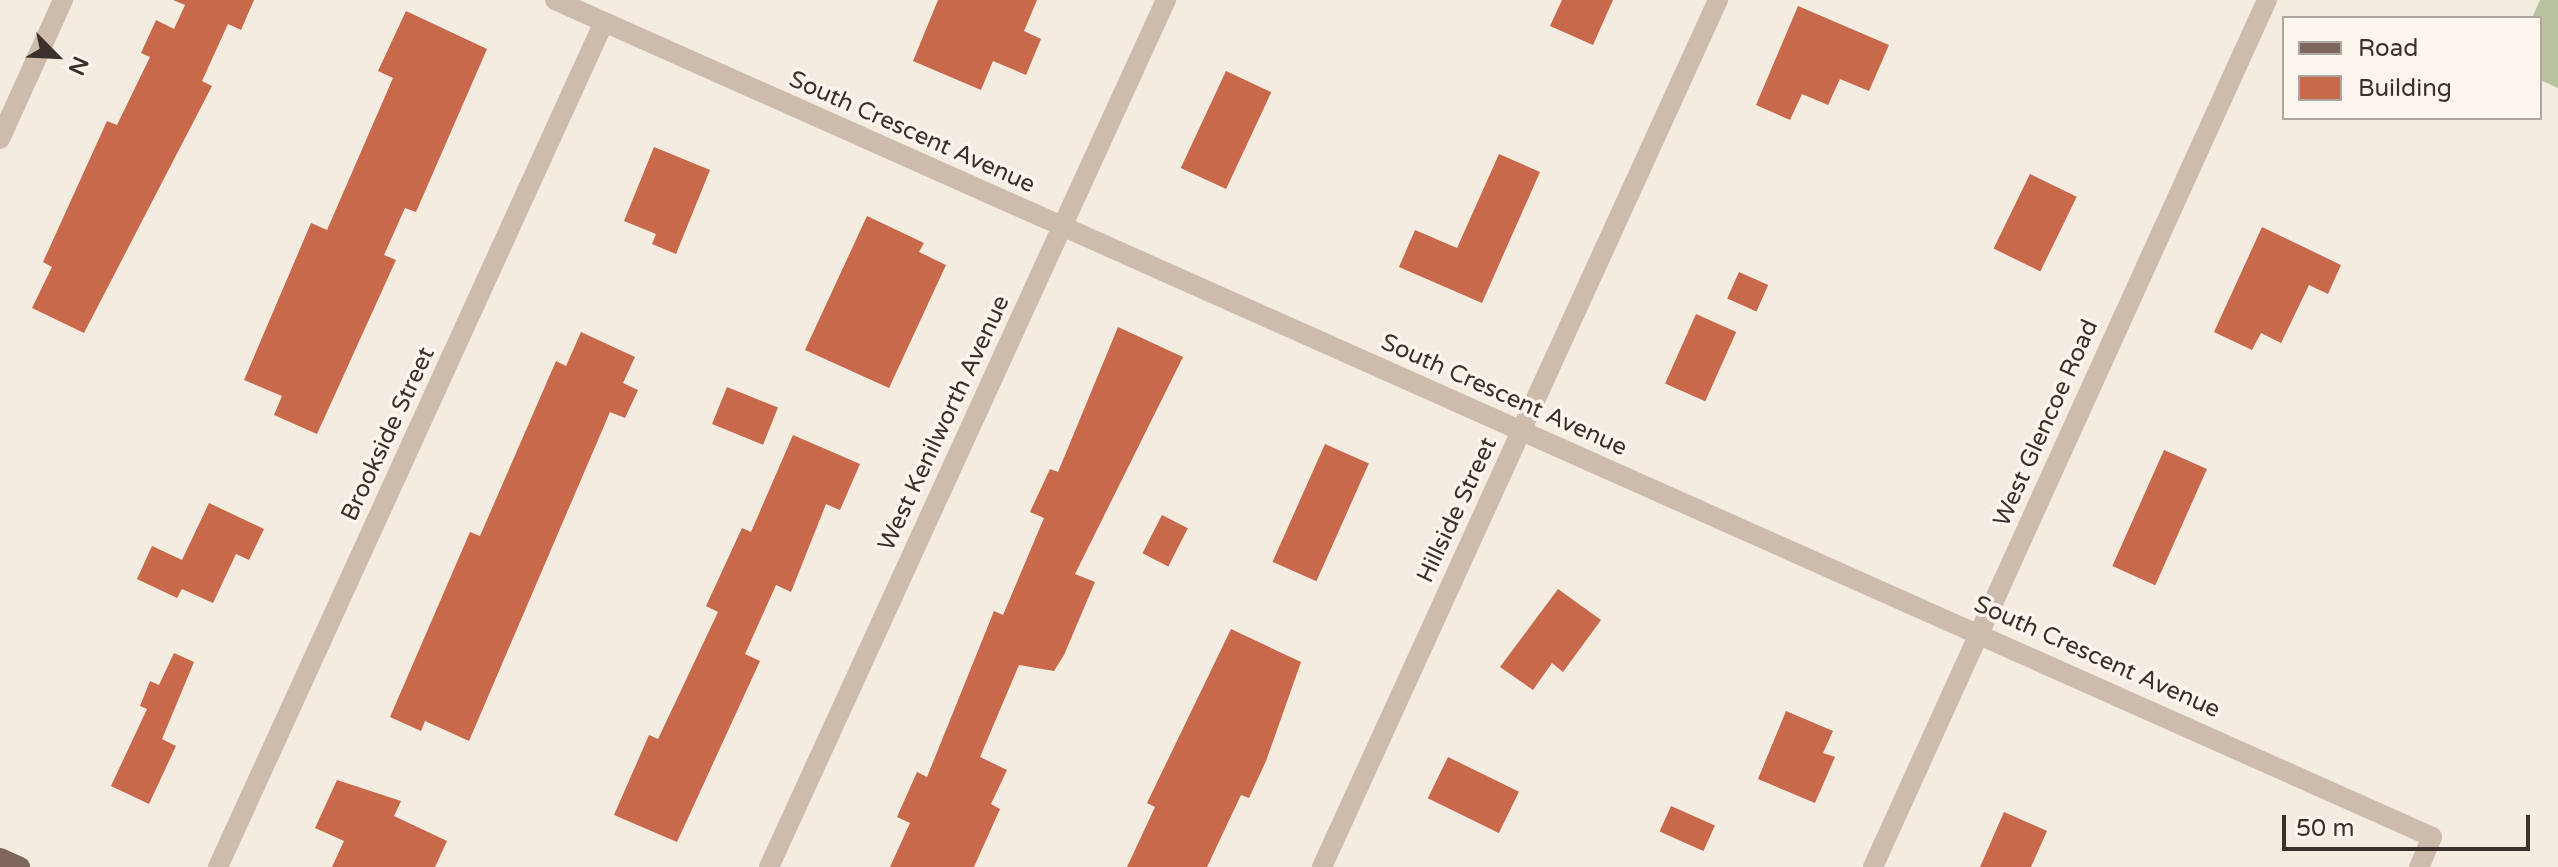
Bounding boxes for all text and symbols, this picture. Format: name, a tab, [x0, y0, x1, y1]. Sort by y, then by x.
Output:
north arrow	[16, 16, 96, 96]
legend	[2282, 16, 2542, 120]
text: Road	[2358, 34, 2418, 63]
text: N	[62, 52, 93, 79]
street label: South Crescent Avenue	[784, 65, 1040, 199]
text: Building	[2358, 74, 2452, 103]
street label: West Kenilworth Avenue	[872, 291, 1016, 555]
street label: West Glencoe Road	[1987, 315, 2105, 531]
street label: South Crescent Avenue	[1376, 328, 1632, 462]
street label: Brookside Street	[335, 342, 441, 526]
street label: Hillside Street	[1411, 433, 1503, 587]
street label: South Crescent Avenue	[1969, 590, 2225, 724]
scale bar	[2286, 799, 2534, 849]
text: 50 m	[2296, 814, 2354, 843]

